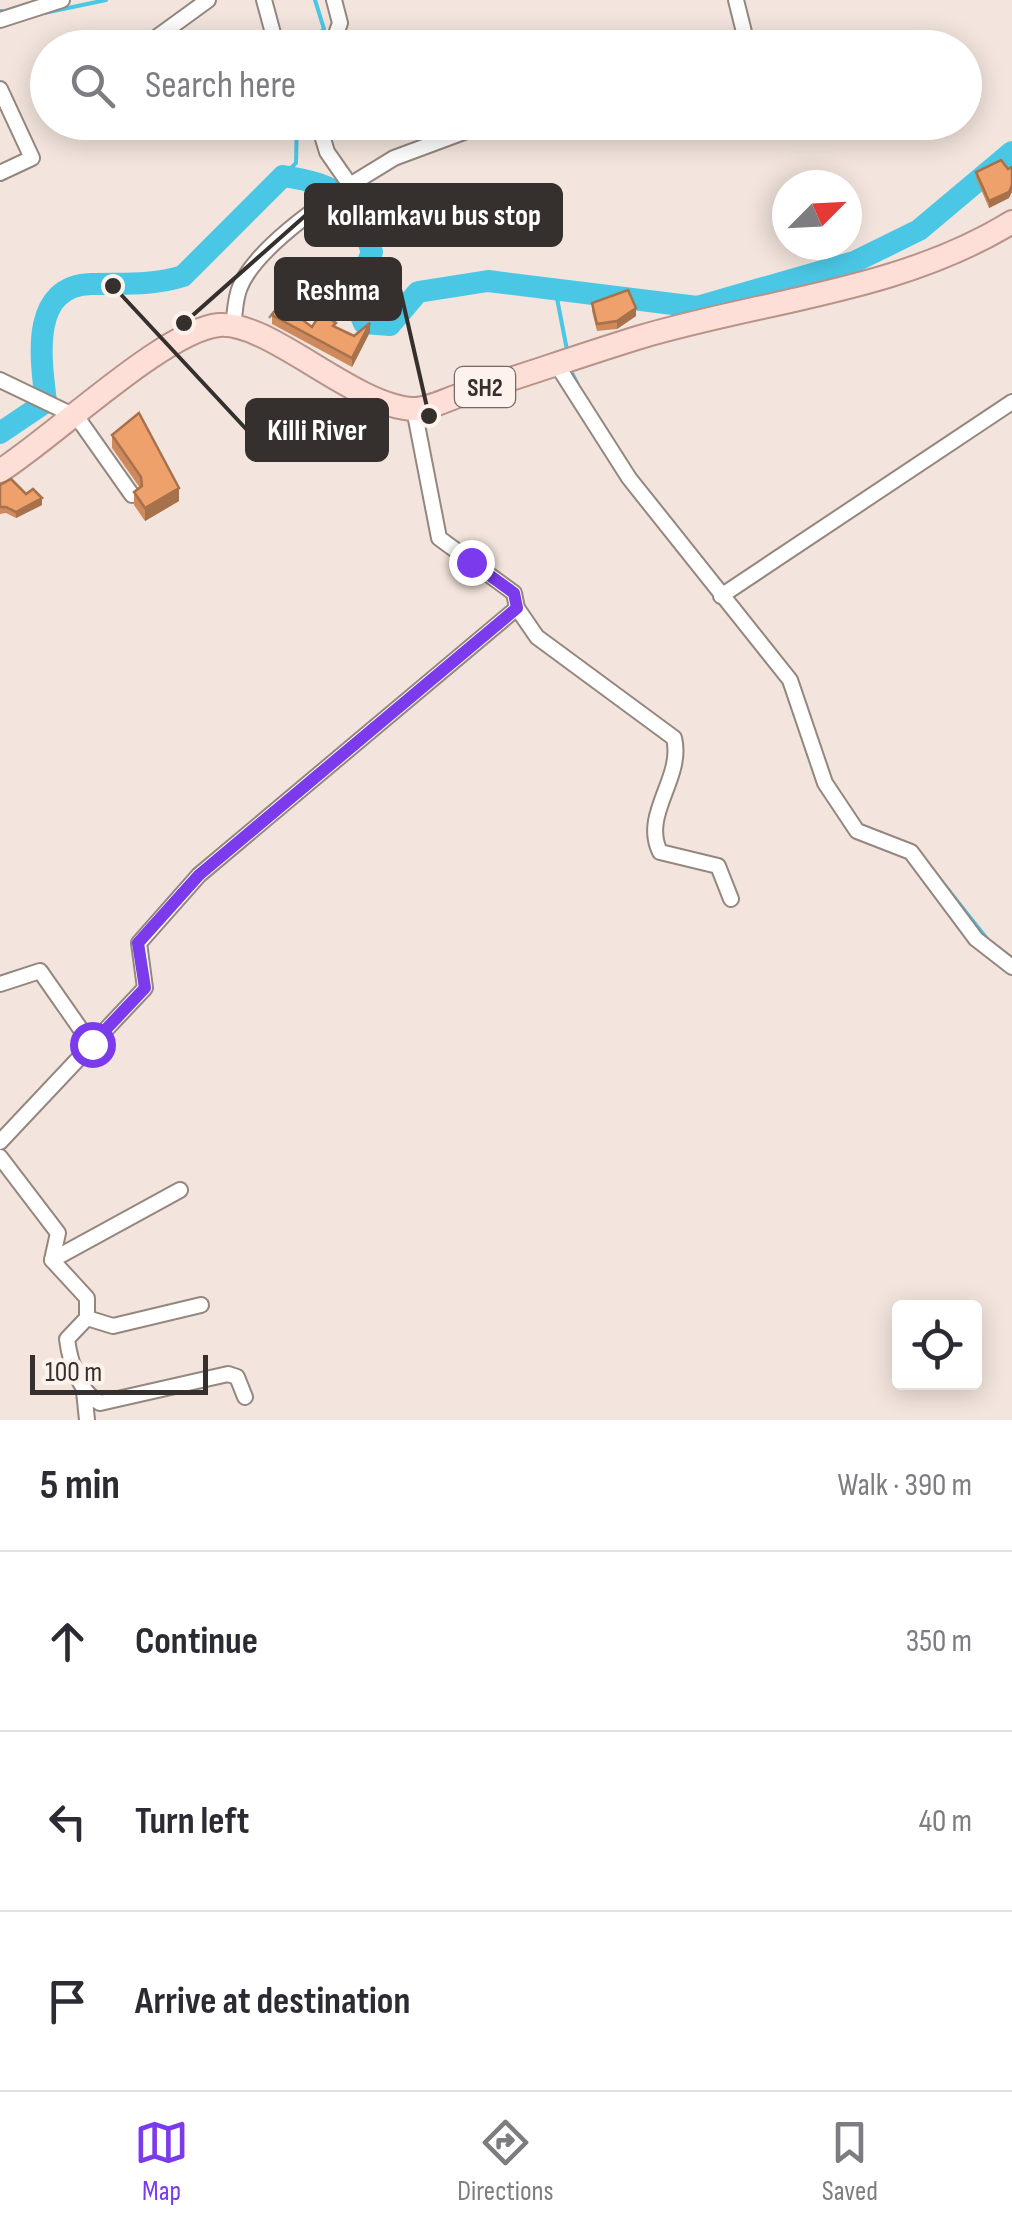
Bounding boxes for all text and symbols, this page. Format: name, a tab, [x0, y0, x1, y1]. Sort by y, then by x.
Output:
search box	[30, 30, 982, 140]
icon: search	[65, 58, 120, 113]
text: Search here	[145, 63, 296, 108]
north arrow	[772, 170, 862, 260]
callout: kollamkavu bus stop	[306, 185, 561, 245]
text: kollamkavu bus stop	[327, 198, 541, 234]
callout: Reshma	[276, 259, 400, 319]
text: Reshma	[296, 273, 380, 309]
road number: SH2	[455, 367, 515, 407]
callout: Killi River	[247, 400, 387, 460]
text: Killi River	[267, 413, 367, 449]
route end	[449, 540, 495, 586]
route start	[70, 1022, 116, 1068]
map controls	[892, 1300, 982, 1390]
button: locate	[892, 1300, 982, 1390]
scale bar	[30, 1350, 208, 1394]
text: 100 m	[45, 1356, 102, 1389]
text: 5 min	[40, 1460, 120, 1511]
text: Walk · 390 m	[838, 1466, 972, 1505]
icon: ahead	[40, 1614, 95, 1669]
text: Continue	[135, 1619, 258, 1664]
text: 350 m	[906, 1622, 972, 1661]
icon: left	[40, 1794, 95, 1849]
text: Turn left	[135, 1799, 249, 1844]
text: 40 m	[919, 1802, 972, 1841]
icon: arrive	[40, 1974, 95, 2029]
text: Arrive at destination	[135, 1979, 410, 2024]
tab: Map	[134, 2115, 189, 2208]
tab: Directions	[457, 2115, 554, 2208]
tab: Saved	[822, 2115, 878, 2208]

